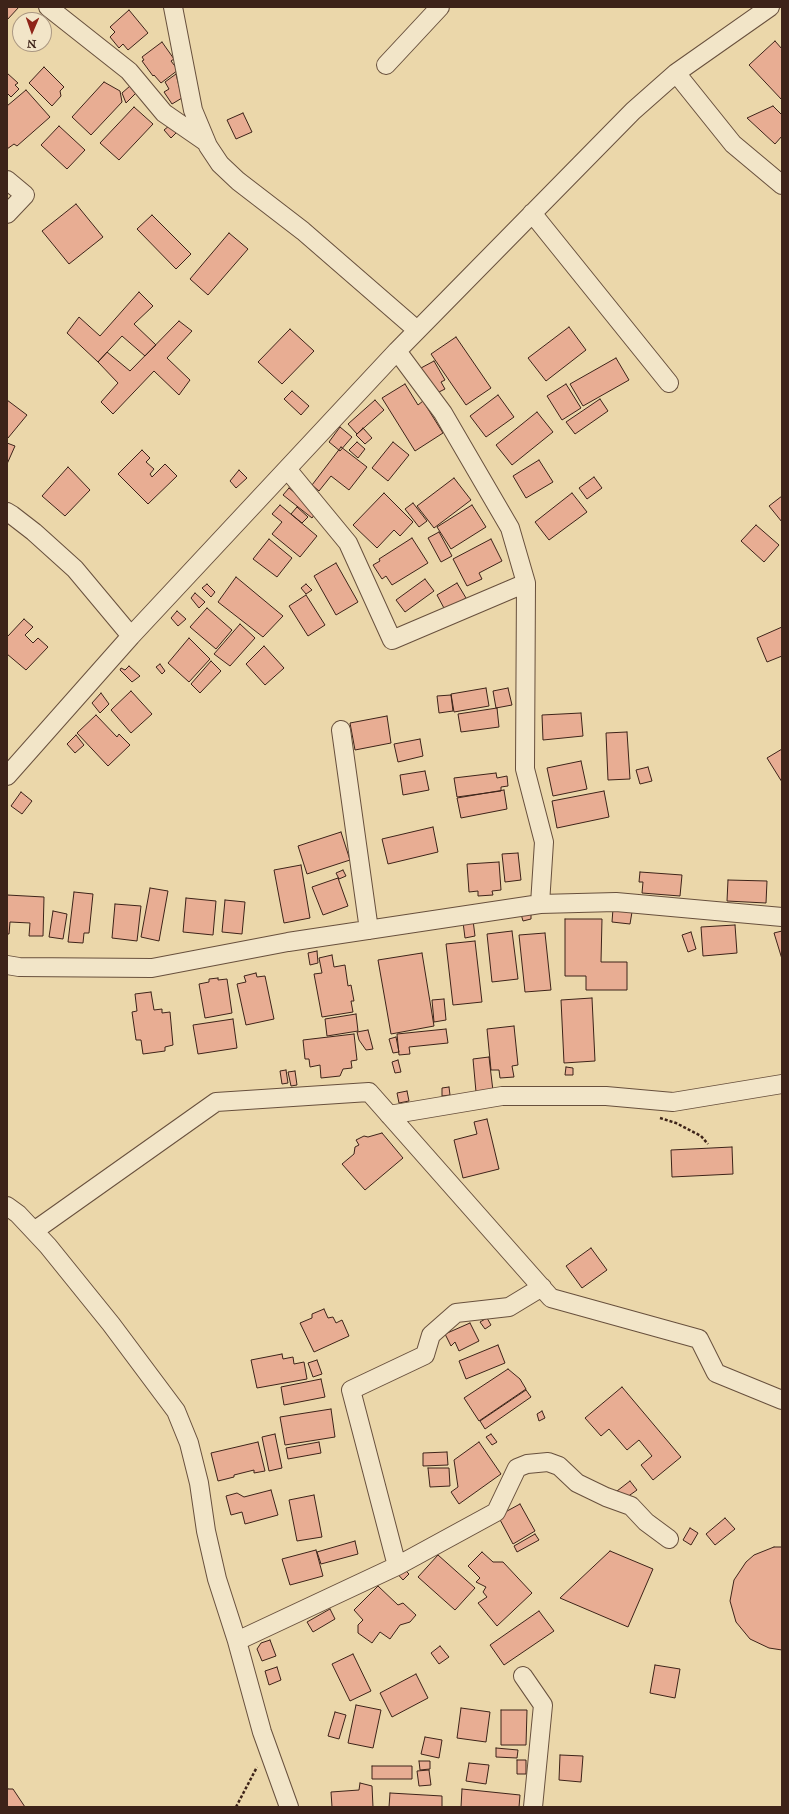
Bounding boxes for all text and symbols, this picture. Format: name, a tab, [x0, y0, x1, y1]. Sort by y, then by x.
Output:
north arrow	[12, 12, 52, 52]
text: N	[27, 37, 36, 50]

